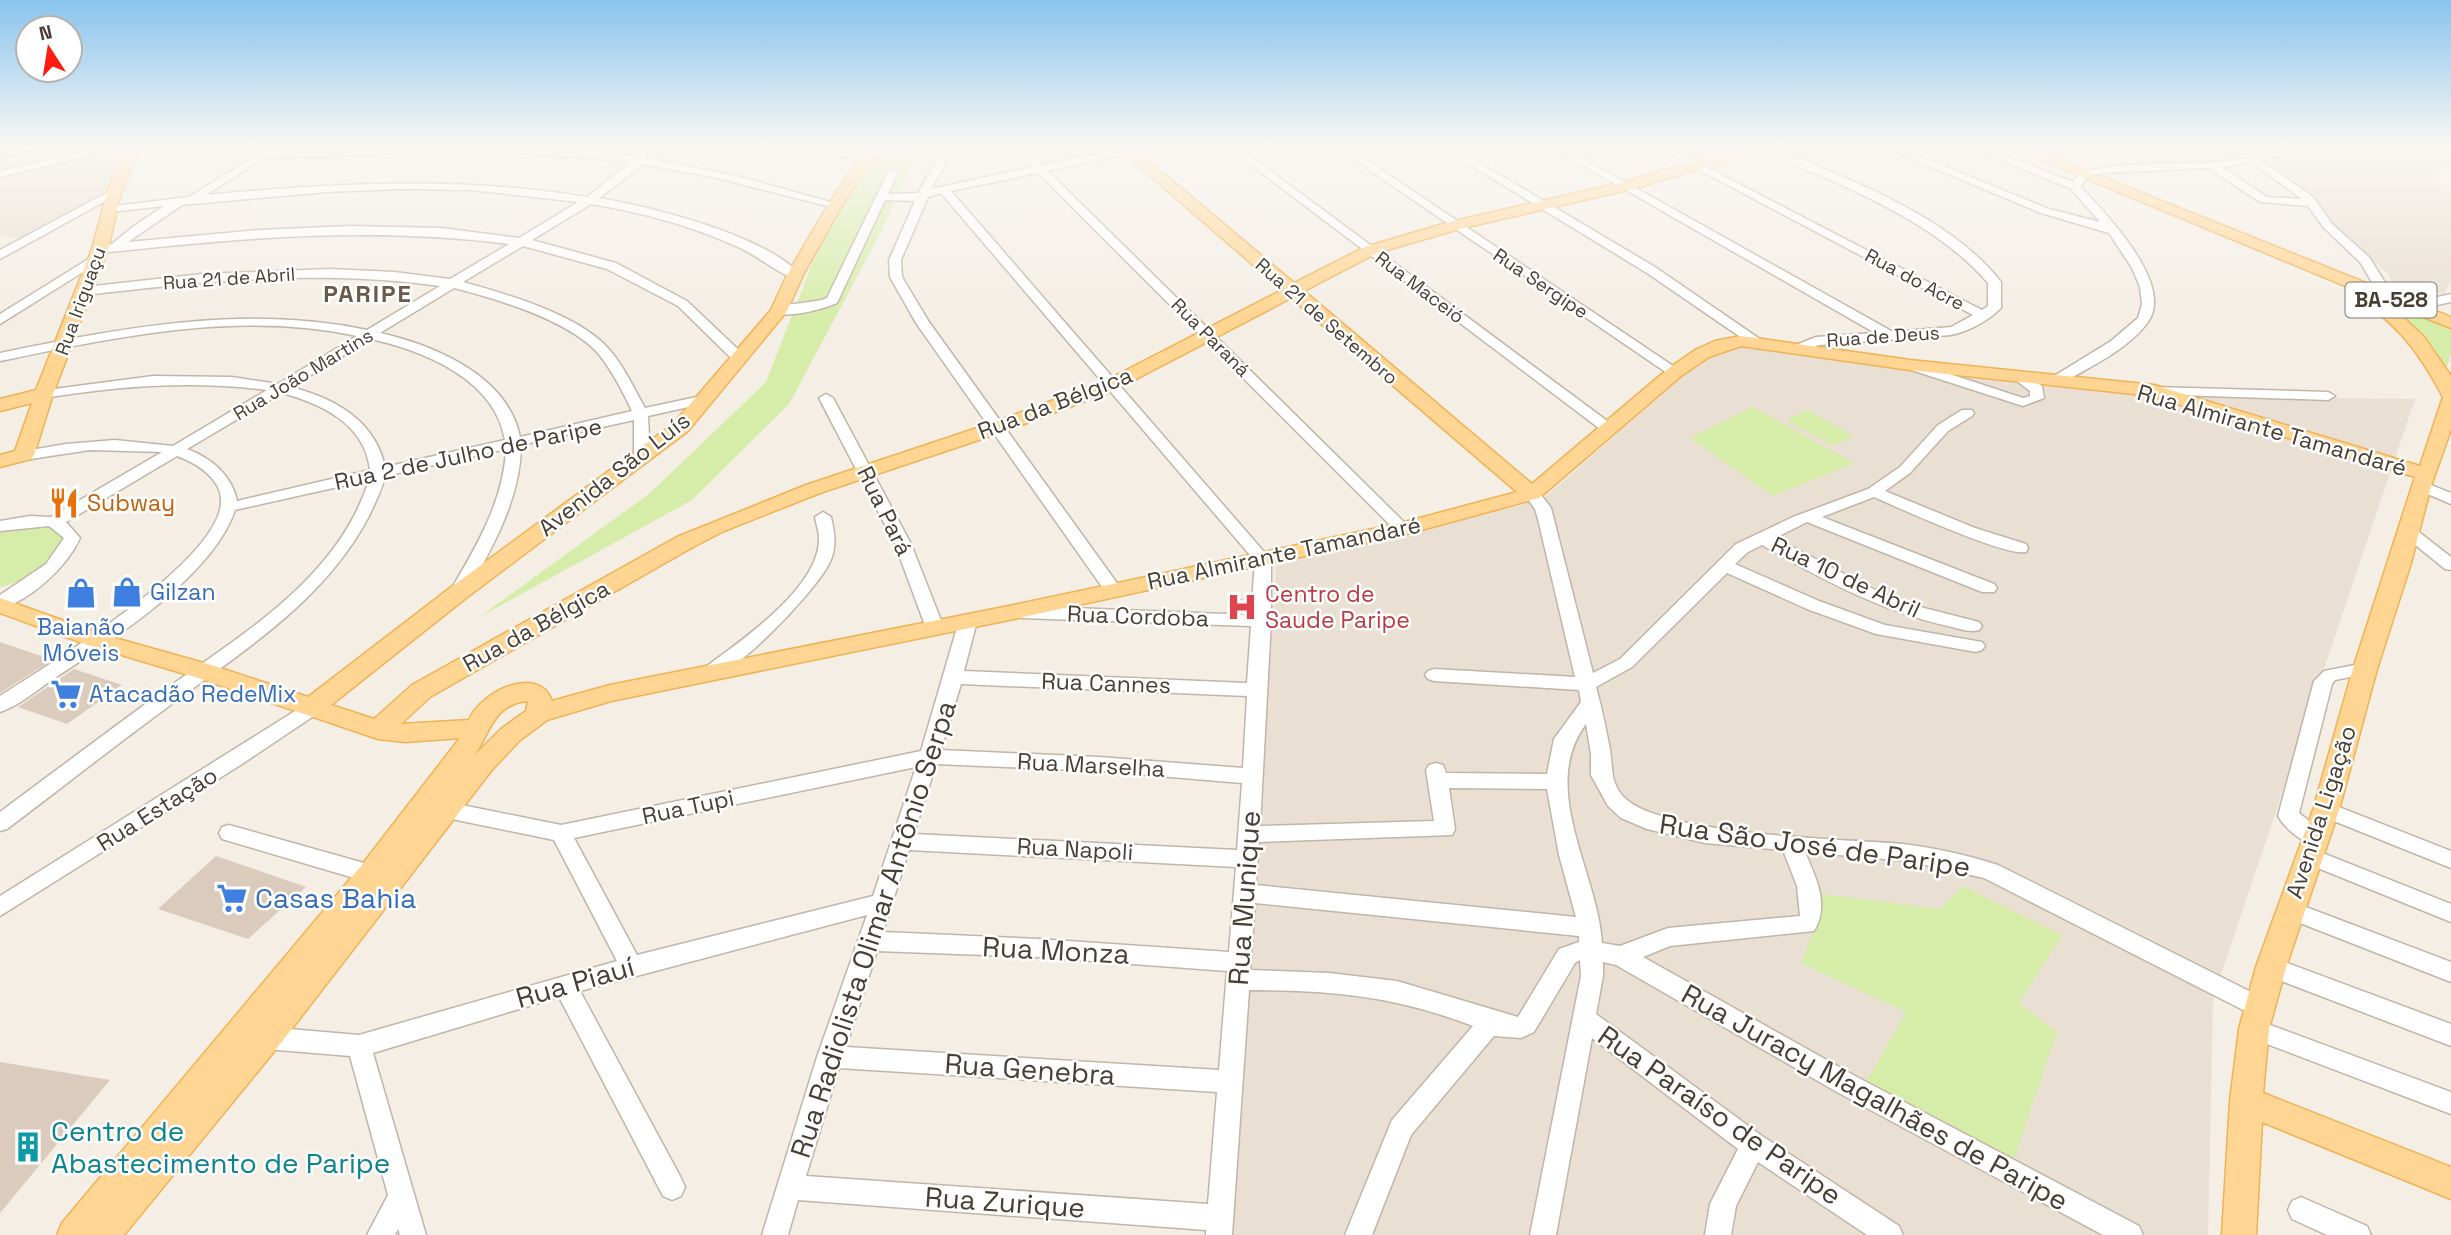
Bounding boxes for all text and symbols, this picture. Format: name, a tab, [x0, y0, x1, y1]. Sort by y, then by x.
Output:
north arrow	[14, 14, 84, 84]
text: N	[37, 19, 54, 46]
street label: Rua Sergipe	[1488, 242, 1593, 324]
street label: Rua do Acre	[1861, 243, 1969, 316]
street label: Rua Iriguaçu	[49, 244, 112, 359]
street label: Rua Maceió	[1370, 246, 1469, 329]
street label: Rua 21 de Setembro	[1250, 252, 1403, 390]
street label: Rua 21 de Abril	[162, 261, 296, 296]
district label: PARIPE	[323, 278, 413, 309]
road number: BA-528	[2346, 282, 2436, 318]
street label: Rua Paraná	[1166, 292, 1256, 382]
street label: Rua de Deus	[1826, 320, 1940, 353]
street label: Rua João Martins	[229, 323, 378, 426]
street label: Rua da Bélgica	[973, 360, 1137, 446]
street label: Rua Almirante Tamandaré	[2134, 377, 2410, 483]
street label: Avenida São Luís	[532, 405, 696, 543]
street label: Rua 2 de Julho de Paripe	[332, 411, 604, 497]
street label: Rua Pará	[850, 461, 920, 561]
restaurant icon: Subway	[47, 486, 81, 520]
place label: Subway	[87, 488, 175, 518]
street label: Rua Almirante Tamandaré	[1144, 509, 1424, 597]
street label: Rua 10 de Abril	[1767, 529, 1925, 625]
street label: Rua da Bélgica	[457, 573, 615, 679]
shop icon: Gilzan	[110, 575, 144, 609]
shop icon: Baianão Móveis	[64, 576, 98, 610]
place label: Gilzan	[150, 577, 216, 607]
place label: Centro de Saude Paripe	[1265, 579, 1410, 635]
hospital icon: Centro de Saude Paripe	[1225, 590, 1259, 624]
street label: Rua Cordoba	[1067, 599, 1209, 633]
place label: Baianão Móveis	[37, 612, 125, 668]
street label: Rua Cannes	[1041, 666, 1171, 700]
supermarket icon: Atacadão RedeMix	[49, 677, 83, 711]
place label: Atacadão RedeMix	[89, 679, 297, 709]
street label: Rua Radiolista Olimar Antônio Serpa	[782, 696, 964, 1162]
street label: Avenida Ligação	[2279, 722, 2363, 902]
street label: Rua Marselha	[1016, 746, 1166, 784]
street label: Rua Estação	[91, 760, 223, 858]
street label: Rua Tupi	[639, 783, 737, 831]
street label: Rua São José de Paripe	[1657, 805, 1973, 885]
street label: Rua Munique	[1220, 809, 1268, 987]
street label: Rua Napoli	[1016, 831, 1134, 867]
place label: Casas Bahia	[255, 880, 416, 916]
supermarket icon: Casas Bahia	[215, 881, 249, 915]
street label: Rua Monza	[981, 928, 1131, 972]
street label: Rua Piauí	[512, 948, 639, 1016]
street label: Rua Juracy Magalhães de Paripe	[1675, 975, 2075, 1219]
street label: Rua Paraíso de Paripe	[1591, 1017, 1849, 1213]
street label: Rua Genebra	[943, 1045, 1117, 1093]
place label: Centro de Abastecimento de Paripe	[51, 1113, 390, 1181]
building icon: Centro de Abastecimento de Paripe	[11, 1130, 45, 1164]
street label: Rua Zurique	[924, 1178, 1086, 1226]

